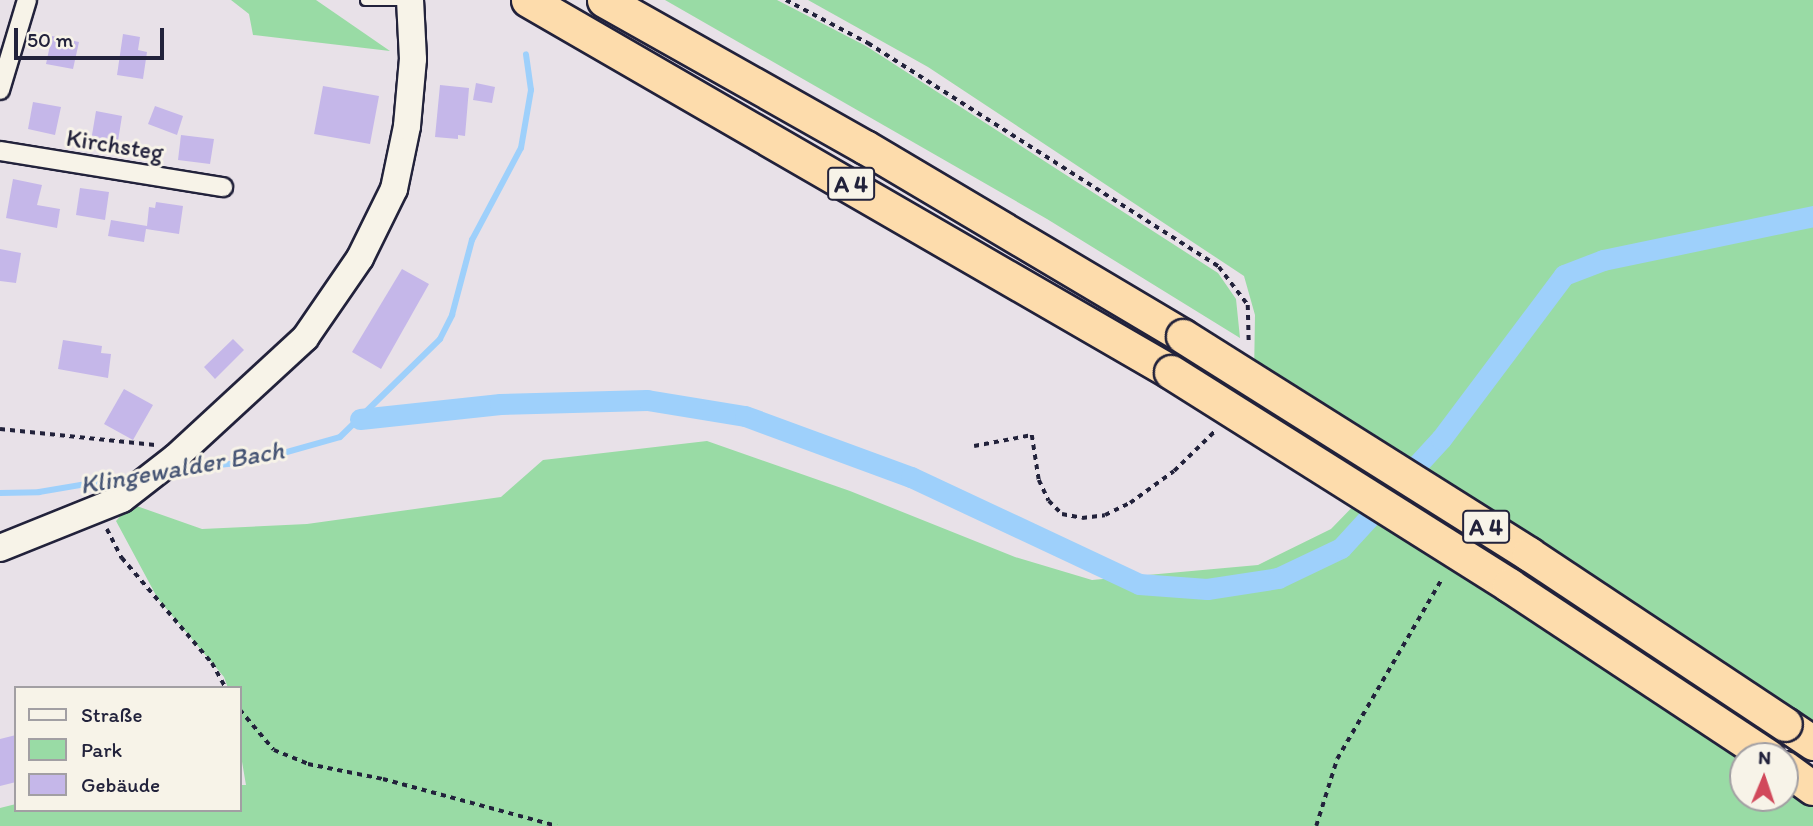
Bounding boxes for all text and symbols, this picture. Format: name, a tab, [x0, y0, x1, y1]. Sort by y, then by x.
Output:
scale bar	[18, 14, 168, 58]
text: 50 m	[27, 27, 73, 52]
street label: Kirchsteg	[64, 123, 166, 167]
road number: A 4	[826, 164, 876, 204]
water label: Klingewalder Bach	[77, 435, 287, 501]
road number: A 4	[1462, 508, 1510, 547]
legend	[14, 686, 242, 812]
text: Straße	[81, 702, 142, 727]
text: Park	[81, 737, 122, 762]
north arrow	[1729, 742, 1799, 812]
text: N	[1758, 746, 1771, 769]
text: Gebäude	[81, 772, 160, 797]

